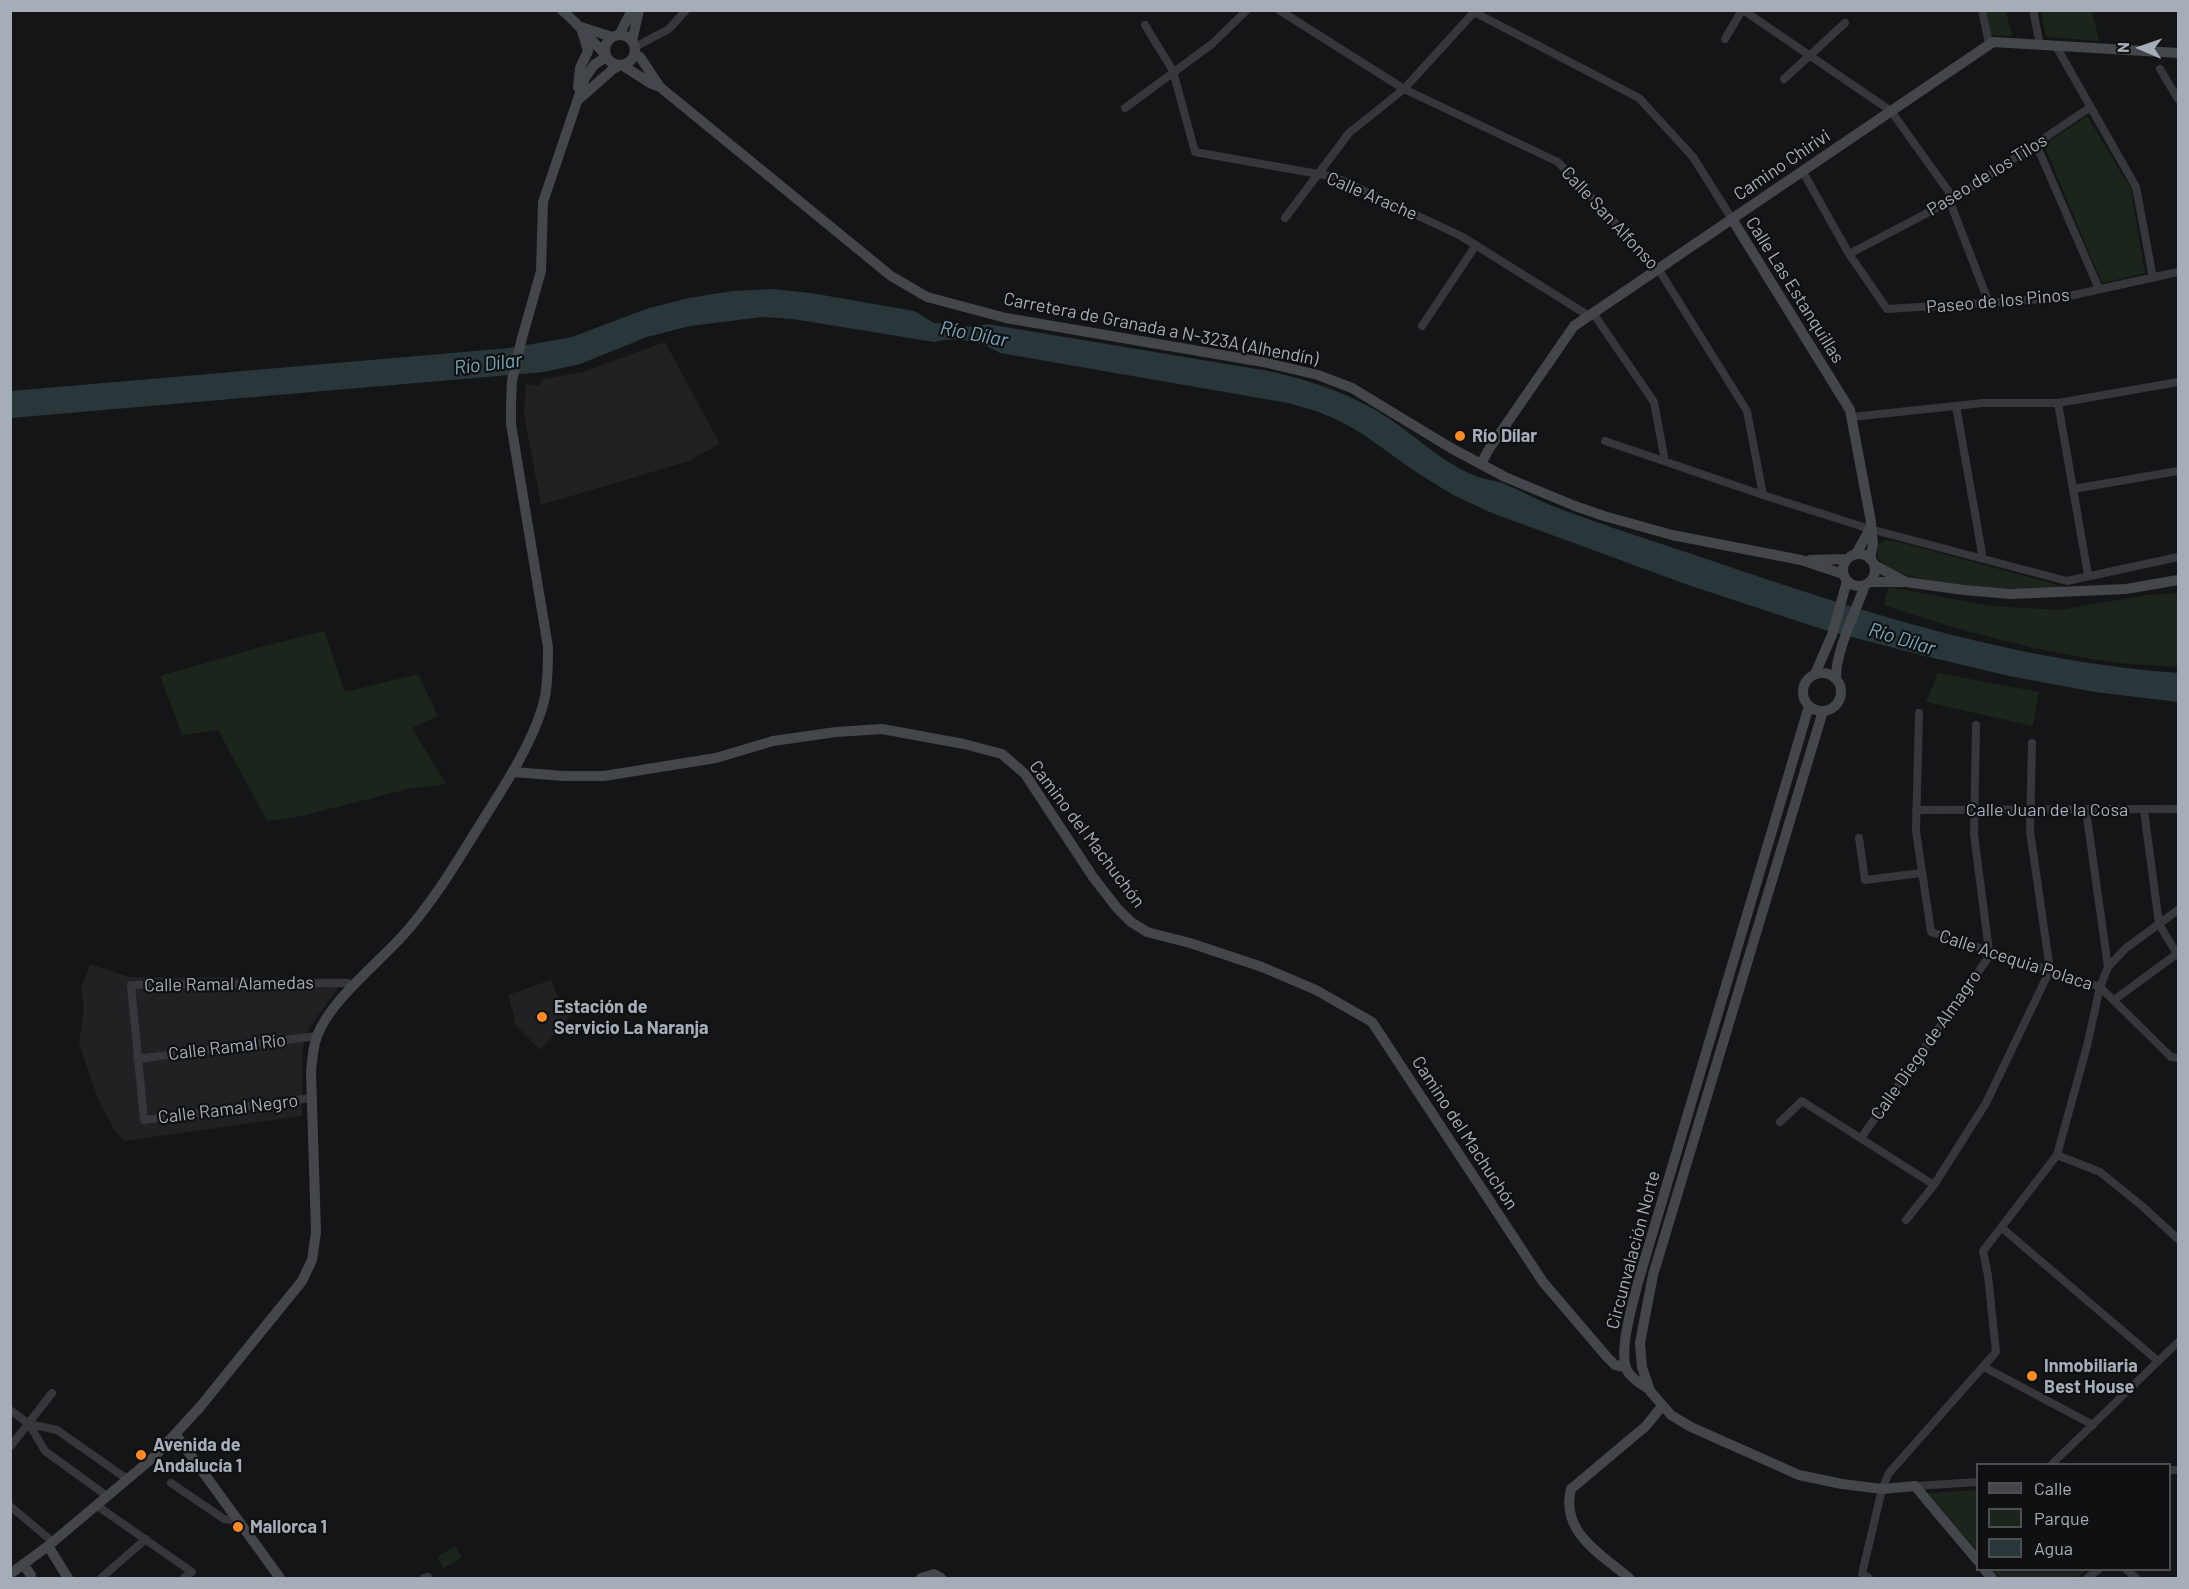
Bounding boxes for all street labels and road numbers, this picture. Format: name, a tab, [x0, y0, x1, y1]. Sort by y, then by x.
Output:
street label: Camino Chirivi	[1730, 125, 1834, 205]
street label: Paseo de los Tilos	[1923, 129, 2051, 221]
street label: Calle San Alfonso	[1557, 162, 1663, 274]
street label: Calle Arache	[1323, 167, 1421, 225]
street label: Calle Las Estanquillas	[1741, 213, 1849, 367]
street label: Paseo de los Pinos	[1925, 284, 2071, 318]
street label: Carretera de Granada a N-323A (Alhendín)	[1002, 288, 1320, 370]
street label: Camino del Machuchón	[1025, 756, 1149, 912]
street label: Calle Juan de la Cosa	[1966, 799, 2128, 821]
street label: Calle Acequia Polaca	[1937, 925, 2095, 995]
street label: Calle Diego de Almagro	[1866, 966, 1986, 1124]
street label: Calle Ramal Alamedas	[144, 972, 314, 996]
street label: Calle Ramal Río	[167, 1029, 287, 1065]
street label: Camino del Machuchón	[1407, 1052, 1523, 1214]
street label: Calle Ramal Negro	[157, 1090, 299, 1128]
street label: Circunvalación Norte	[1601, 1168, 1665, 1332]

